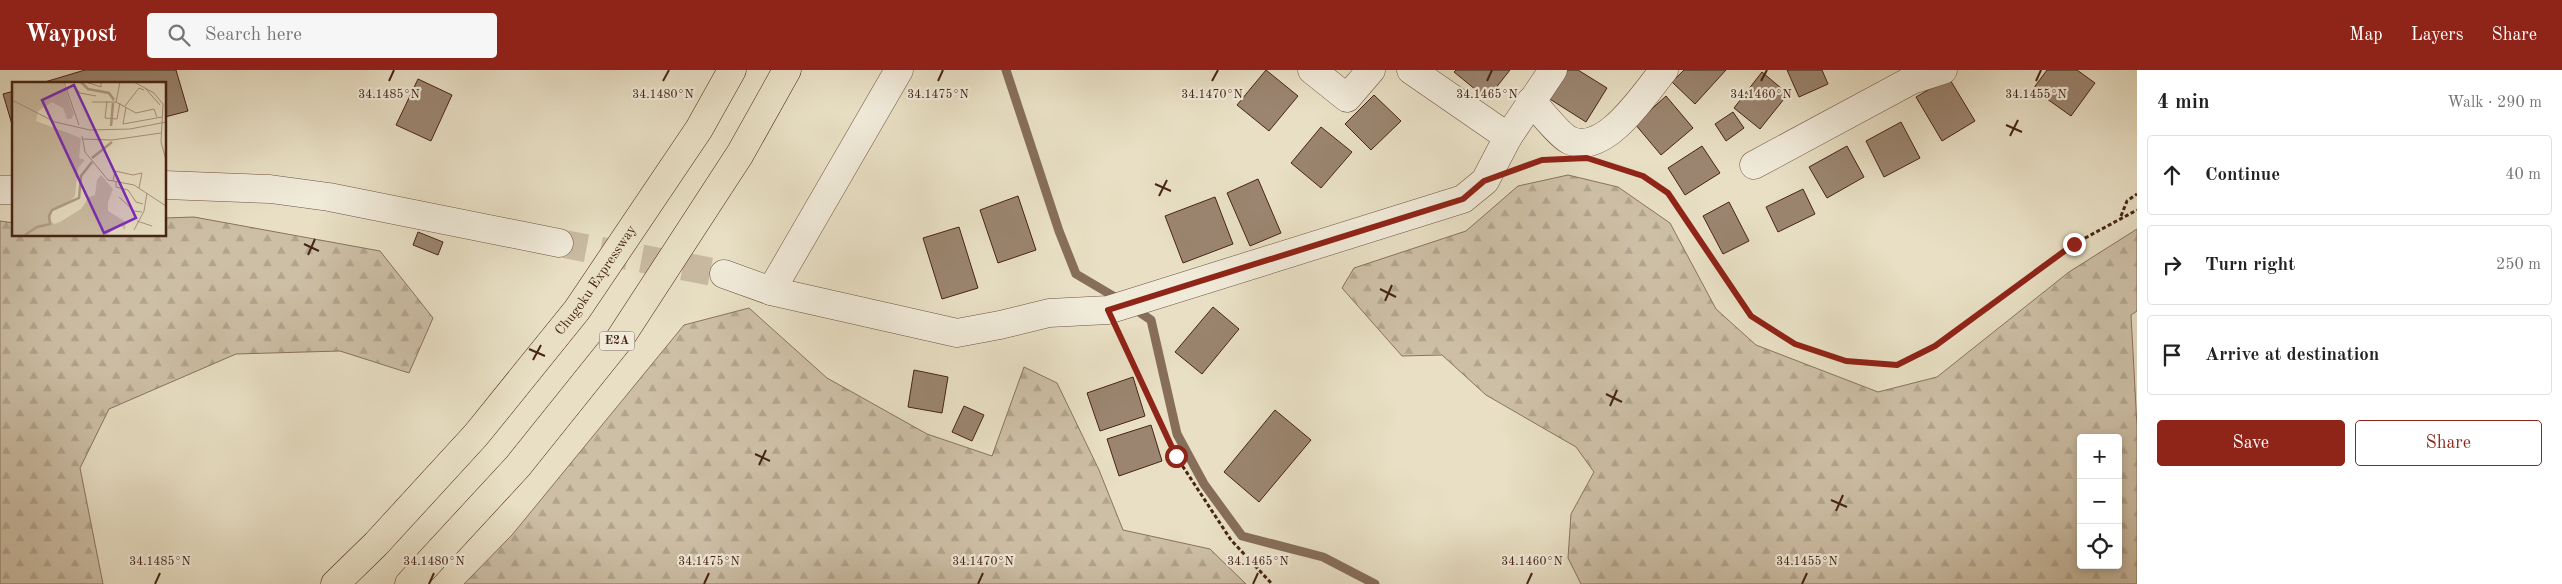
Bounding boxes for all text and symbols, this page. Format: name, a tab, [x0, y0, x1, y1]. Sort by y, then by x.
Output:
search box	[147, 13, 497, 58]
icon: search	[165, 21, 193, 49]
text: Waypost	[25, 23, 117, 47]
text: Search here	[205, 26, 302, 45]
text: Map	[2349, 26, 2383, 44]
text: Layers	[2411, 26, 2463, 44]
text: Share	[2491, 26, 2537, 44]
inset map	[12, 82, 166, 236]
text: 34.1485°N	[358, 88, 420, 101]
text: 34.1475°N	[907, 88, 969, 101]
text: 34.1465°N	[1456, 88, 1518, 101]
text: 34.1455°N	[2005, 88, 2067, 101]
text: 34.1480°N	[632, 89, 694, 101]
text: 34.1470°N	[1181, 89, 1243, 101]
text: 34.1460°N	[1730, 89, 1792, 101]
text: 4 min	[2157, 92, 2210, 113]
text: Walk · 290 m	[2447, 95, 2542, 111]
icon: ahead	[2158, 161, 2186, 189]
text: Continue	[2205, 166, 2280, 185]
text: 40 m	[2505, 167, 2541, 183]
street label: Chugoku Expressway	[552, 222, 639, 338]
route end	[2063, 233, 2086, 256]
icon: right	[2158, 251, 2186, 279]
text: Turn right	[2205, 256, 2295, 275]
text: 250 m	[2496, 257, 2541, 273]
road number: E2A	[600, 332, 634, 350]
icon: arrive	[2158, 341, 2186, 369]
text: Arrive at destination	[2205, 346, 2379, 365]
button: Save	[2157, 420, 2345, 466]
button: Share	[2355, 420, 2542, 466]
map controls	[2077, 434, 2122, 569]
button: +	[2077, 434, 2122, 479]
route start	[1165, 445, 1188, 468]
button: −	[2077, 479, 2122, 524]
button: locate	[2077, 524, 2122, 569]
text: 34.1485°N	[129, 555, 191, 568]
text: 34.1475°N	[678, 555, 740, 568]
text: 34.1465°N	[1227, 555, 1289, 568]
text: 34.1455°N	[1776, 555, 1838, 568]
text: 34.1480°N	[403, 556, 465, 568]
text: 34.1470°N	[952, 556, 1014, 568]
text: 34.1460°N	[1501, 556, 1563, 568]

